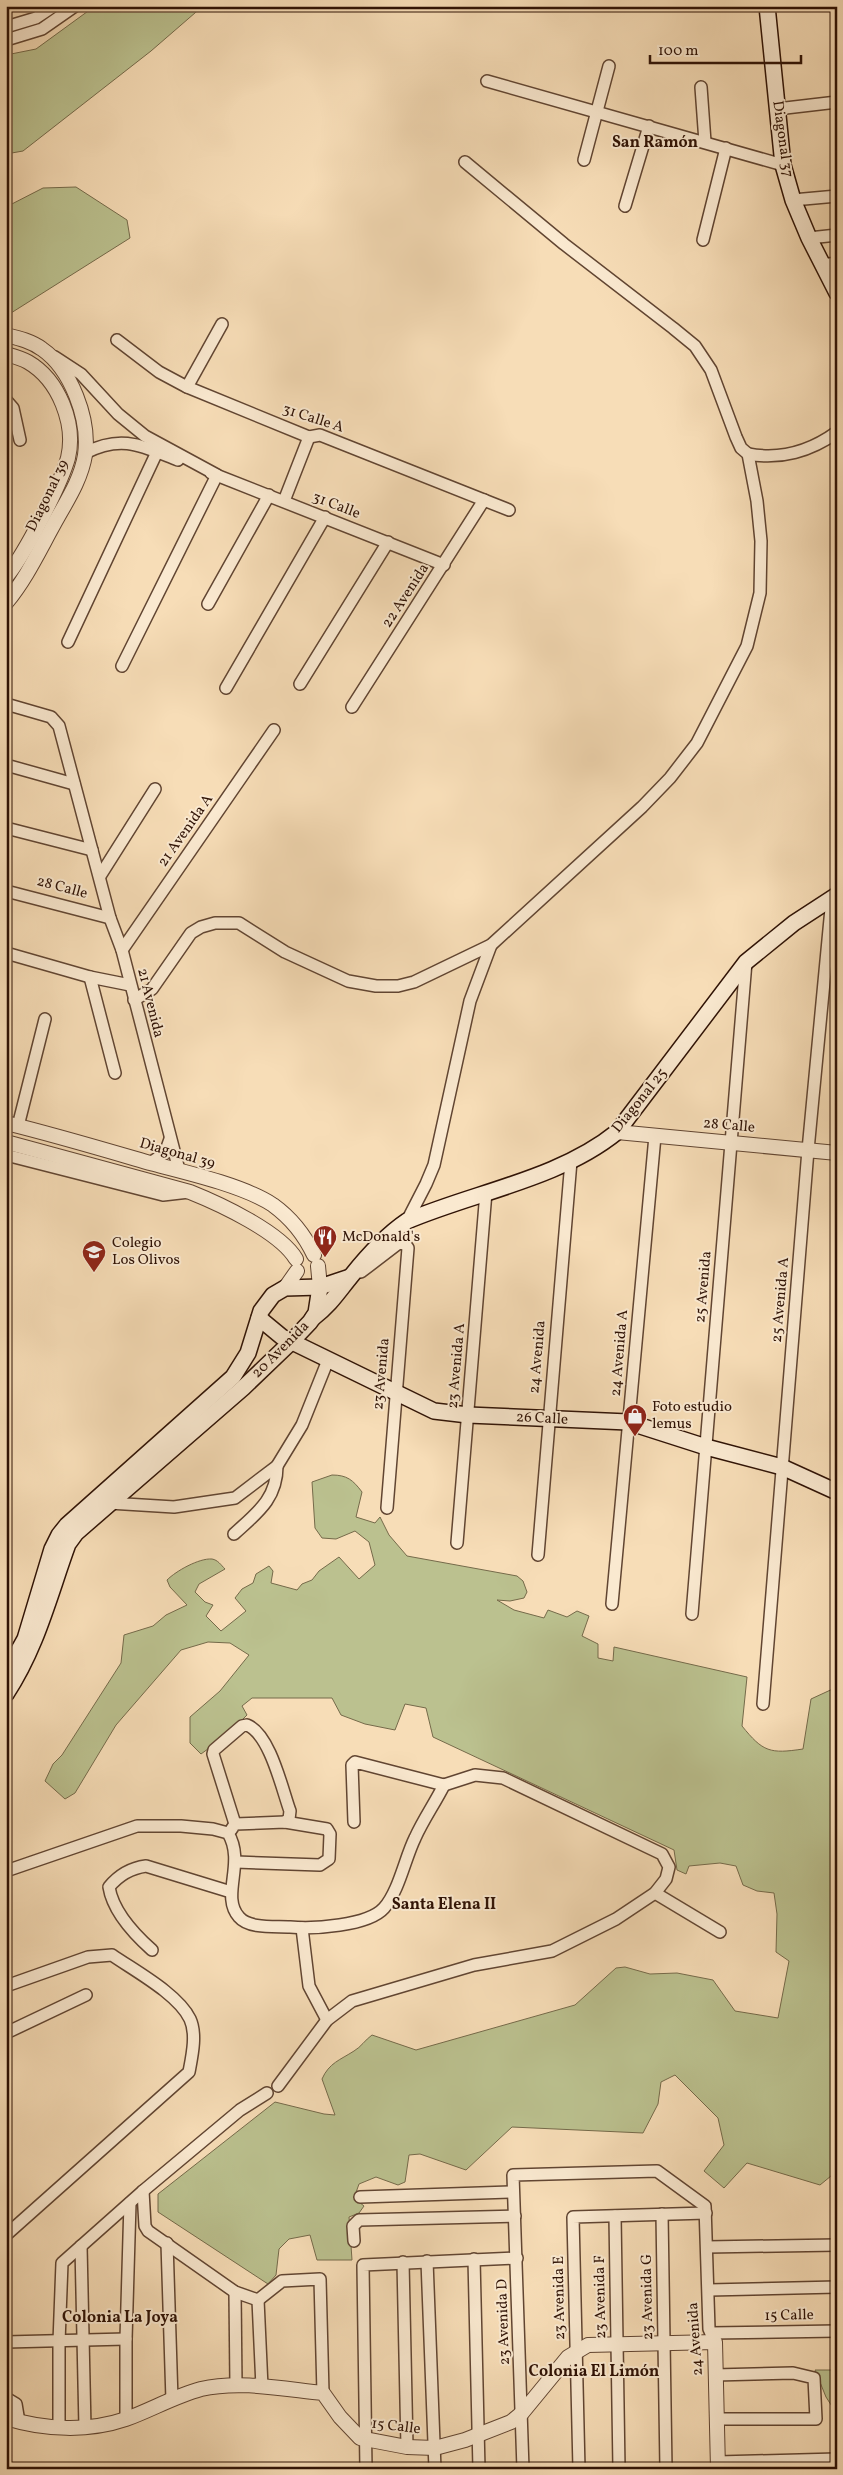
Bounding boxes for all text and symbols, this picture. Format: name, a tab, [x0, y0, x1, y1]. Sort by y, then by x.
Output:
scale bar	[650, 32, 802, 64]
text: 100 m	[658, 41, 698, 62]
street label: Diagonal 37	[766, 99, 798, 179]
district label: San Ramón	[612, 132, 699, 154]
street label: 31 Calle A	[280, 399, 347, 439]
street label: Diagonal 39	[22, 456, 75, 536]
street label: 31 Calle	[309, 487, 363, 525]
street label: 22 Avenida	[377, 560, 435, 632]
street label: 21 Avenida A	[153, 790, 219, 872]
street label: 28 Calle	[34, 871, 90, 905]
street label: 21 Avenida	[131, 966, 169, 1040]
street label: Diagonal 25	[607, 1064, 673, 1138]
street label: 28 Calle	[702, 1113, 756, 1139]
street label: Diagonal 39	[137, 1133, 217, 1175]
restaurant icon: McDonald's	[312, 1224, 338, 1258]
place label: McDonald's	[342, 1227, 420, 1248]
place label: Colegio Los Olivos	[112, 1233, 180, 1271]
school or university icon: Colegio Los Olivos	[81, 1239, 107, 1273]
street label: 25 Avenida	[690, 1250, 718, 1324]
street label: 25 Avenida A	[767, 1256, 795, 1344]
street label: 24 Avenida A	[606, 1308, 634, 1397]
street label: 20 Avenida	[247, 1316, 315, 1384]
street label: 24 Avenida	[524, 1319, 552, 1395]
street label: 23 Avenida A	[443, 1322, 471, 1410]
street label: 23 Avenida	[368, 1337, 396, 1411]
place label: Foto estudio lemus	[652, 1397, 732, 1435]
shop icon: Foto estudio lemus	[622, 1403, 648, 1437]
street label: 26 Calle	[515, 1407, 569, 1431]
district label: Santa Elena II	[392, 1894, 496, 1916]
street label: 23 Avenida G	[637, 2254, 659, 2340]
street label: 23 Avenida F	[590, 2255, 612, 2339]
street label: 23 Avenida E	[549, 2256, 571, 2340]
street label: 23 Avenida D	[492, 2279, 516, 2365]
street label: 24 Avenida	[683, 2302, 709, 2376]
street label: 15 Calle	[764, 2305, 814, 2327]
district label: Colonia La Joya	[62, 2307, 178, 2329]
district label: Colonia El Limón	[529, 2361, 660, 2383]
street label: 15 Calle	[370, 2414, 422, 2440]

